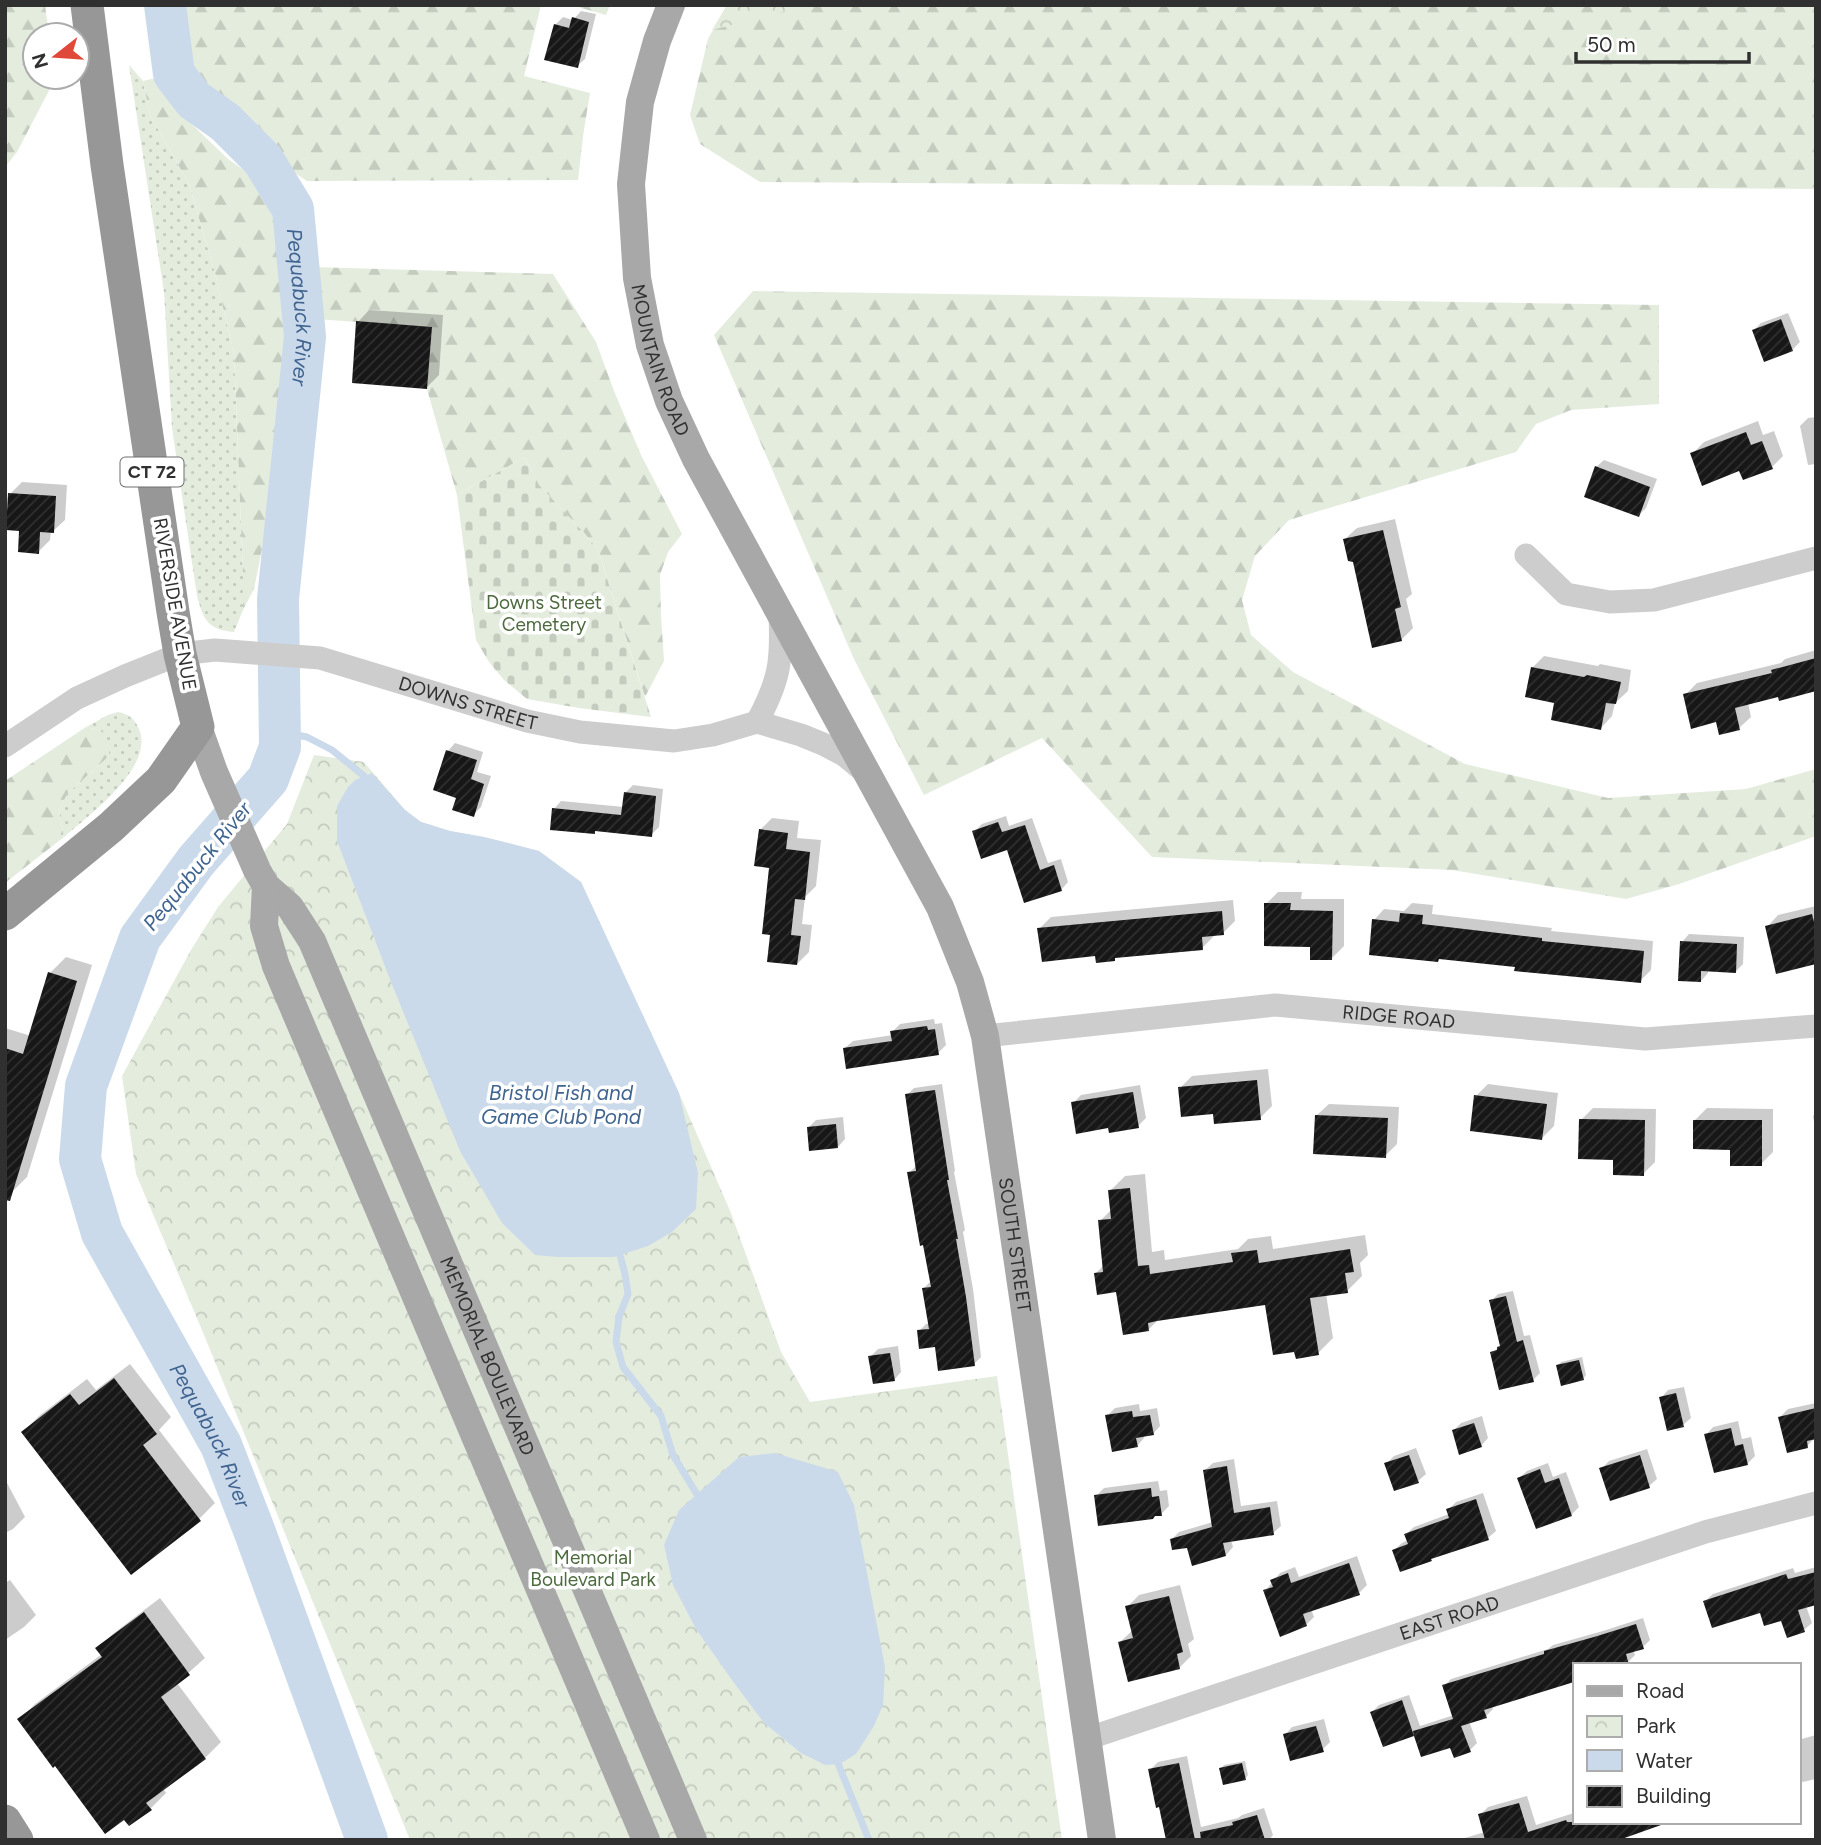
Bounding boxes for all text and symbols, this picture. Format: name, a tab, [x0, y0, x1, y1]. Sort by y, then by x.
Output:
north arrow	[21, 21, 91, 91]
scale bar	[1576, 21, 1749, 65]
text: 50 m	[1587, 32, 1636, 57]
text: N	[27, 50, 53, 71]
water label: Pequabuck River	[282, 227, 318, 388]
street label: MOUNTAIN ROAD	[627, 282, 695, 439]
road number: CT 72	[120, 458, 184, 486]
street label: RIVERSIDE AVENUE	[148, 516, 202, 692]
park label: Downs Street Cemetery	[486, 591, 602, 636]
street label: DOWNS STREET	[396, 671, 540, 735]
water label: Pequabuck River	[138, 796, 257, 935]
street label: RIDGE ROAD	[1341, 1000, 1456, 1033]
water label: Bristol Fish and Game Club Pond	[481, 1080, 642, 1129]
street label: SOUTH STREET	[994, 1176, 1037, 1314]
street label: MEMORIAL BOULEVARD	[435, 1253, 540, 1459]
water label: Pequabuck River	[165, 1358, 257, 1512]
park label: Memorial Boulevard Park	[530, 1546, 656, 1591]
street label: EAST ROAD	[1396, 1590, 1502, 1645]
legend	[1573, 1663, 1800, 1824]
text: Road	[1636, 1678, 1684, 1703]
text: Park	[1636, 1713, 1677, 1738]
text: Water	[1636, 1748, 1692, 1773]
text: Building	[1636, 1783, 1711, 1808]

